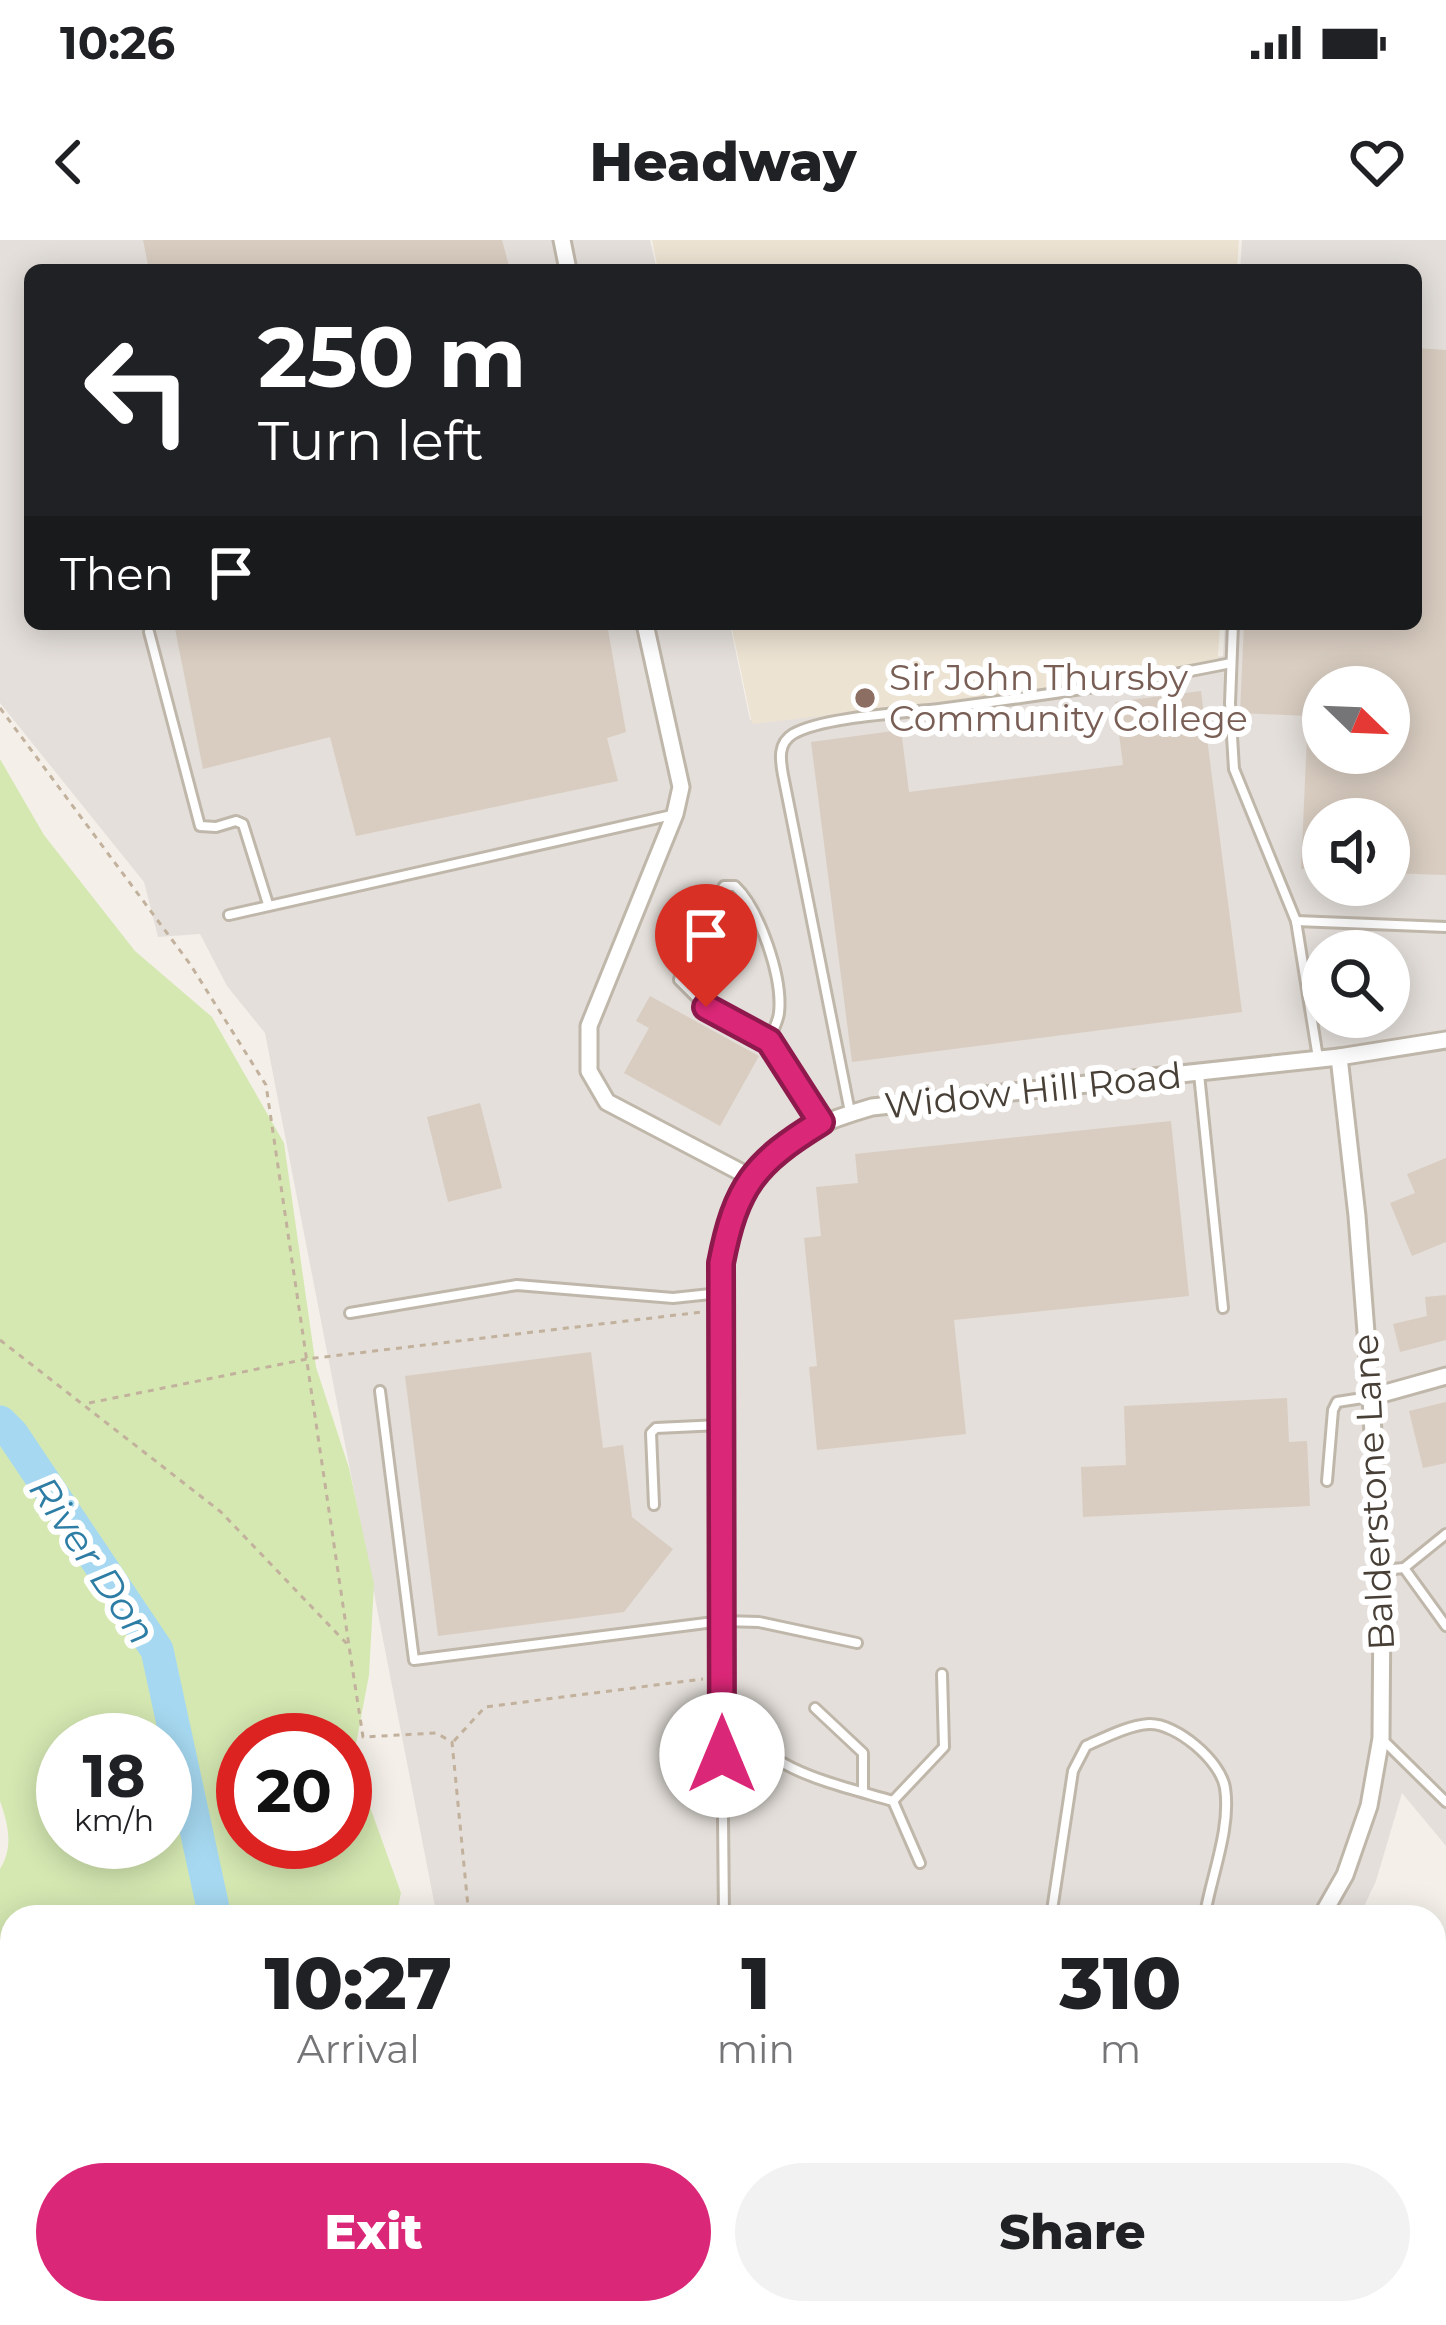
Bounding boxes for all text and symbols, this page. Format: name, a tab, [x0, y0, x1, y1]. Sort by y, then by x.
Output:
text: 10:26	[60, 15, 175, 70]
icon: back	[36, 129, 102, 195]
text: Headway	[590, 129, 857, 195]
icon: heart	[1344, 129, 1410, 195]
text: 250 m	[258, 306, 526, 408]
icon: left	[60, 312, 216, 468]
text: Turn left	[258, 408, 484, 474]
icon: arrive	[198, 540, 264, 606]
text: Then	[60, 546, 174, 601]
place label: Sir John Thursby Community College	[889, 655, 1248, 740]
north arrow	[1302, 666, 1410, 774]
map controls	[1302, 666, 1410, 1038]
marker: Sir John Thursby Community College	[852, 685, 878, 711]
button: sound	[1302, 798, 1410, 906]
pin	[655, 884, 757, 1007]
icon: arrive	[673, 902, 739, 968]
button: search	[1302, 930, 1410, 1038]
street label: Widow Hill Road	[882, 1053, 1184, 1127]
street label: Balderstone Lane	[1343, 1333, 1403, 1651]
water label: River Don	[20, 1467, 166, 1653]
position arrow	[659, 1692, 785, 1818]
speed limit sign: 20	[216, 1713, 372, 1869]
text: 18	[82, 1739, 146, 1812]
text: km/h	[74, 1802, 154, 1839]
text: 10:27	[265, 1939, 452, 2027]
text: 1	[741, 1939, 770, 2027]
text: 310	[1059, 1939, 1181, 2027]
text: Arrival	[297, 2025, 420, 2073]
text: min	[717, 2025, 795, 2073]
text: m	[1100, 2025, 1141, 2073]
button: Exit	[36, 2163, 711, 2301]
button: Share	[735, 2163, 1410, 2301]

